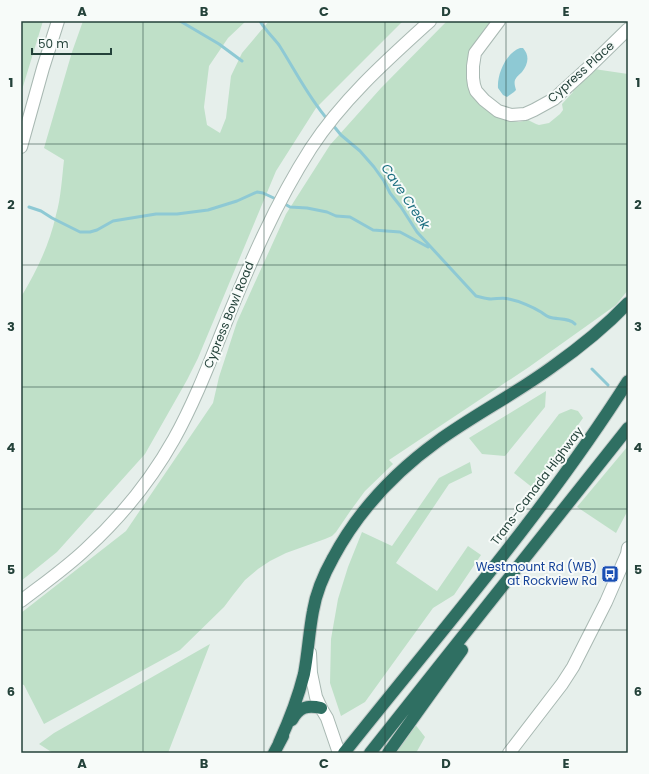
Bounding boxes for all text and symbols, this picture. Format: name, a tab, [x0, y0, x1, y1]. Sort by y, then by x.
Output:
text: A	[77, 2, 87, 21]
text: B	[200, 2, 209, 21]
text: C	[319, 2, 329, 21]
text: D	[441, 2, 451, 21]
text: E	[562, 2, 570, 21]
scale bar	[32, 30, 111, 56]
text: 50 m	[38, 35, 69, 52]
street label: Cypress Place	[544, 37, 618, 106]
text: 1	[9, 73, 13, 92]
text: 1	[636, 73, 640, 92]
water label: Cave Creek	[377, 160, 435, 234]
text: 2	[7, 195, 15, 214]
text: 2	[634, 195, 642, 214]
street label: Cypress Bowl Road	[199, 259, 258, 371]
text: 3	[7, 317, 15, 336]
text: 3	[634, 317, 642, 336]
street label: Trans-Canada Highway	[486, 423, 587, 548]
text: 4	[7, 438, 16, 457]
text: 4	[634, 438, 643, 457]
place label: Westmount Rd (WB) at Rockview Rd	[476, 558, 597, 589]
text: 5	[7, 560, 15, 579]
text: 5	[634, 560, 642, 579]
bus stop icon: Westmount Rd (WB) at Rockview Rd	[600, 564, 620, 584]
text: 6	[7, 682, 15, 701]
text: 6	[634, 682, 642, 701]
text: A	[77, 754, 87, 773]
text: B	[200, 754, 209, 773]
text: C	[319, 754, 329, 773]
text: D	[441, 754, 451, 773]
text: E	[562, 754, 570, 773]

